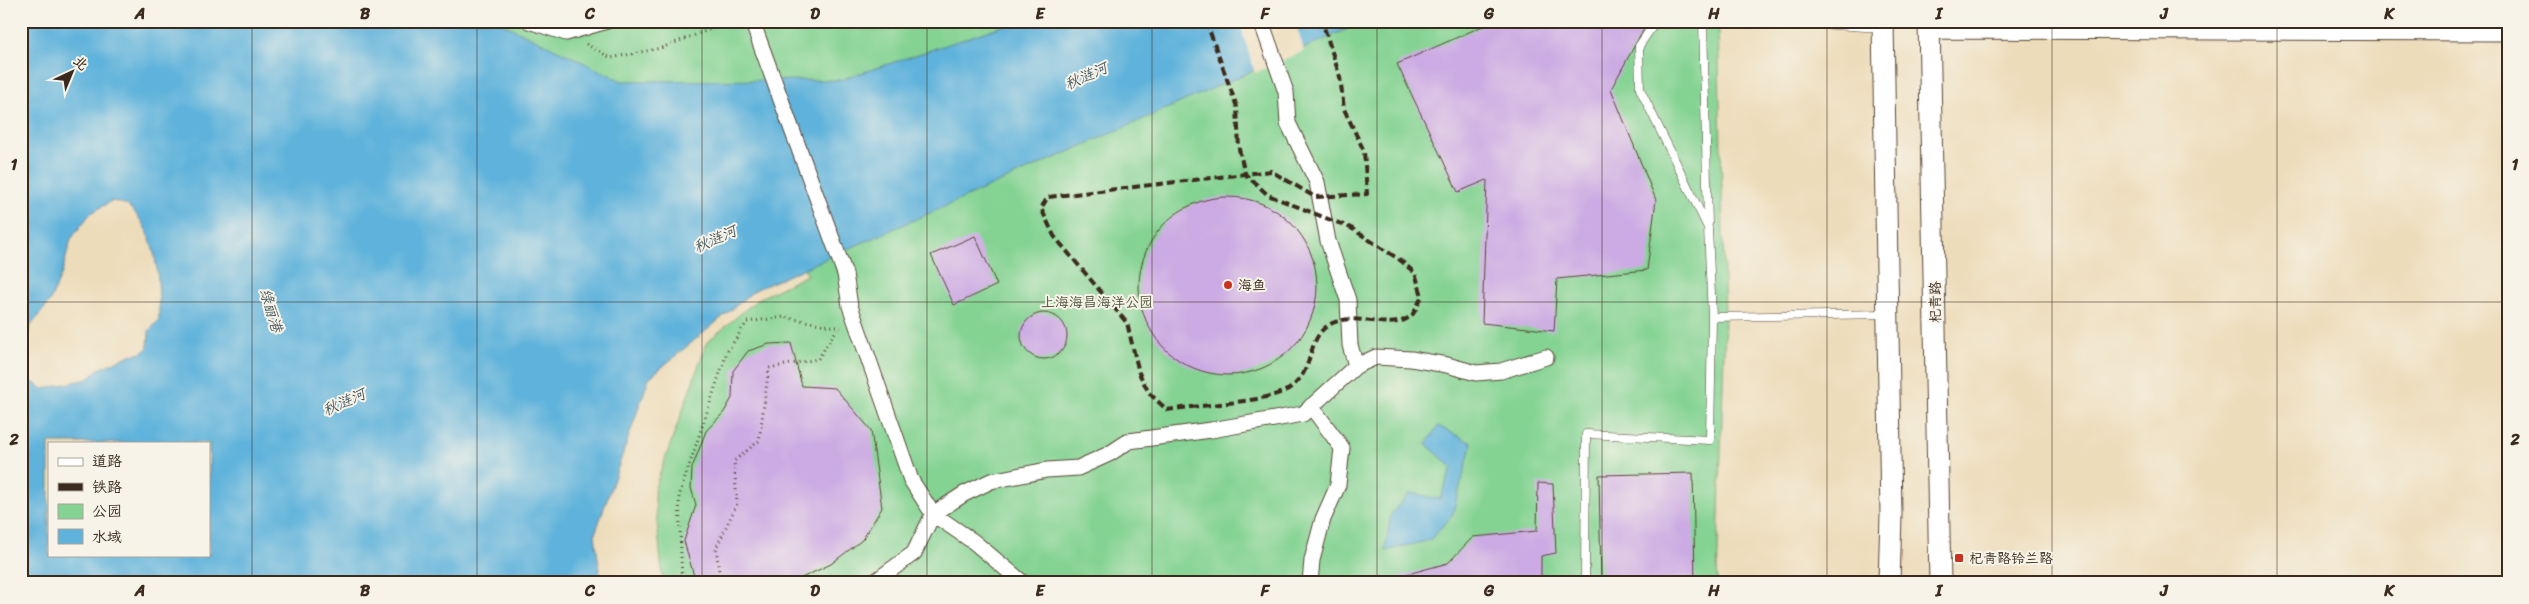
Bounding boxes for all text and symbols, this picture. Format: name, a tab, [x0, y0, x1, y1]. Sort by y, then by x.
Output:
text: A	[134, 0, 145, 28]
text: B	[360, 0, 371, 28]
text: C	[584, 0, 596, 28]
text: D	[810, 0, 820, 28]
text: E	[1036, 0, 1046, 28]
text: F	[1260, 0, 1271, 28]
text: G	[1483, 0, 1495, 28]
text: H	[1707, 0, 1720, 28]
text: I	[1935, 0, 1944, 28]
text: J	[2159, 0, 2169, 28]
text: K	[2383, 0, 2395, 28]
north arrow	[48, 48, 98, 98]
text: 北	[67, 49, 94, 77]
water label: 秋涟河	[1060, 54, 1115, 97]
text: 1	[11, 150, 18, 179]
text: 1	[2512, 150, 2519, 179]
water label: 秋涟河	[689, 217, 744, 260]
place label: 海鱼	[1238, 273, 1266, 298]
marker: 海鱼	[1222, 279, 1234, 291]
street label: 杞青路	[1923, 281, 1948, 323]
water label: 绿丽港	[252, 285, 291, 337]
park label: 上海海昌海洋公园	[1041, 290, 1153, 315]
water label: 秋涟河	[318, 380, 373, 423]
text: 2	[8, 425, 19, 454]
text: 2	[2509, 425, 2520, 454]
legend	[48, 442, 210, 556]
text: 道路	[92, 448, 122, 474]
text: 铁路	[92, 474, 122, 500]
text: 公园	[92, 498, 122, 524]
text: 水域	[92, 524, 122, 550]
place label: 杞青路铃兰路	[1969, 546, 2053, 571]
marker: 杞青路铃兰路	[1953, 552, 1965, 564]
text: A	[134, 576, 145, 604]
text: B	[360, 576, 371, 604]
text: C	[584, 576, 596, 604]
text: D	[810, 576, 820, 604]
text: E	[1036, 576, 1046, 604]
text: F	[1260, 576, 1271, 604]
text: G	[1483, 576, 1495, 604]
text: H	[1707, 576, 1720, 604]
text: I	[1935, 576, 1944, 604]
text: J	[2159, 576, 2169, 604]
text: K	[2383, 576, 2395, 604]

